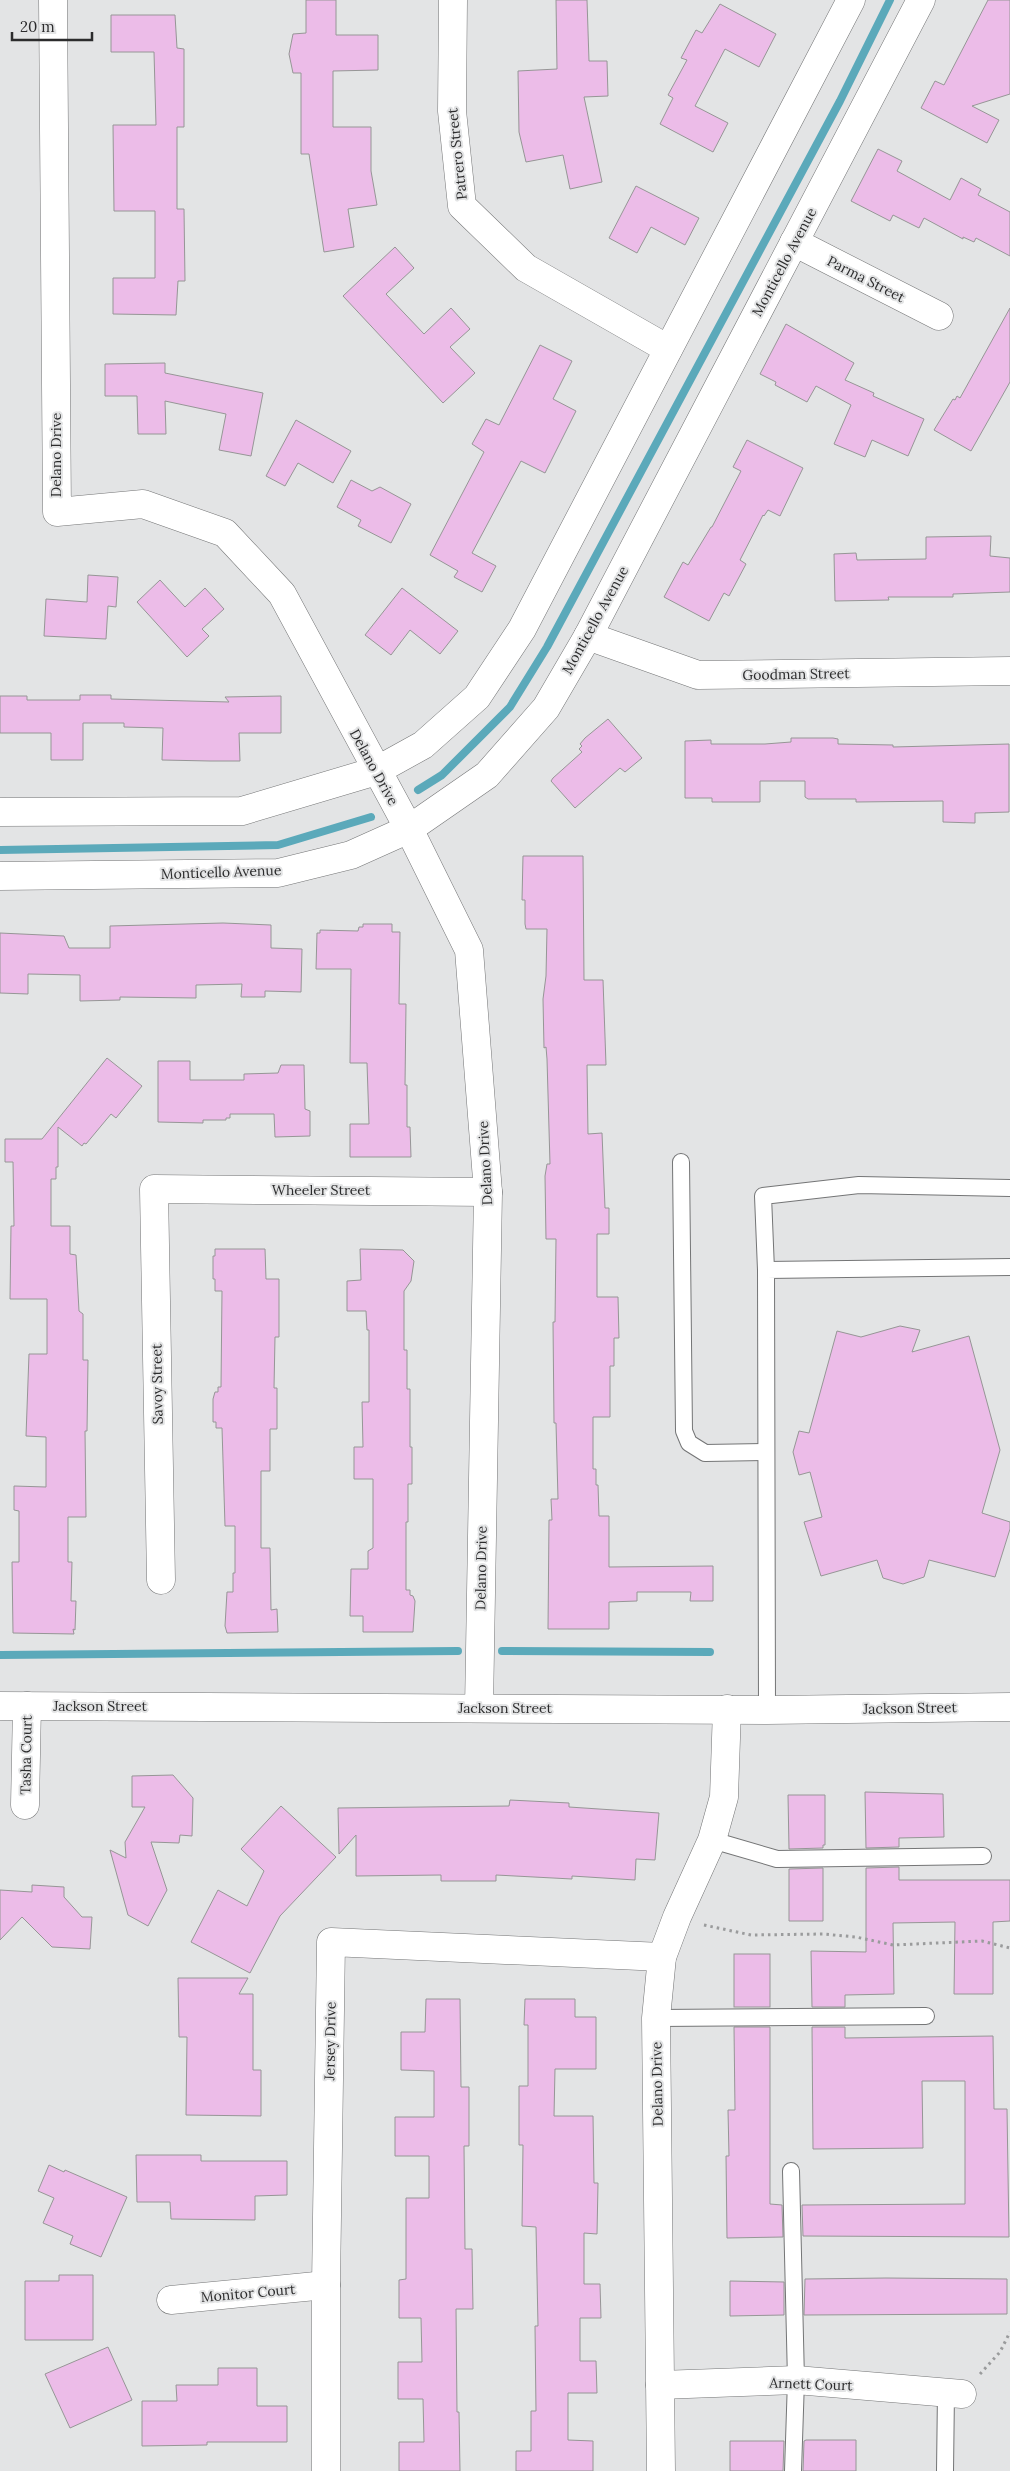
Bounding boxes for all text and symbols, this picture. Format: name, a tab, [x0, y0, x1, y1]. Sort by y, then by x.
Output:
scale bar	[12, 10, 92, 42]
text: 20 m	[20, 17, 55, 36]
street label: Patrero Street	[443, 107, 471, 201]
street label: Monticello Avenue	[748, 204, 820, 319]
street label: Parma Street	[824, 252, 908, 307]
street label: Delano Drive	[47, 412, 65, 497]
street label: Monticello Avenue	[558, 563, 632, 677]
street label: Goodman Street	[742, 664, 850, 684]
street label: Delano Drive	[346, 726, 403, 809]
street label: Monticello Avenue	[160, 861, 282, 883]
street label: Delano Drive	[474, 1120, 496, 1206]
street label: Wheeler Street	[272, 1181, 371, 1199]
street label: Savoy Street	[147, 1343, 167, 1425]
street label: Delano Drive	[471, 1525, 491, 1610]
street label: Jackson Street	[52, 1697, 147, 1715]
street label: Jackson Street	[862, 1698, 958, 1718]
street label: Jackson Street	[457, 1699, 552, 1717]
street label: Tasha Court	[16, 1715, 36, 1795]
street label: Jersey Drive	[320, 2001, 340, 2082]
street label: Delano Drive	[647, 2041, 667, 2126]
street label: Monitor Court	[200, 2280, 297, 2306]
street label: Arnett Court	[768, 2374, 854, 2394]

